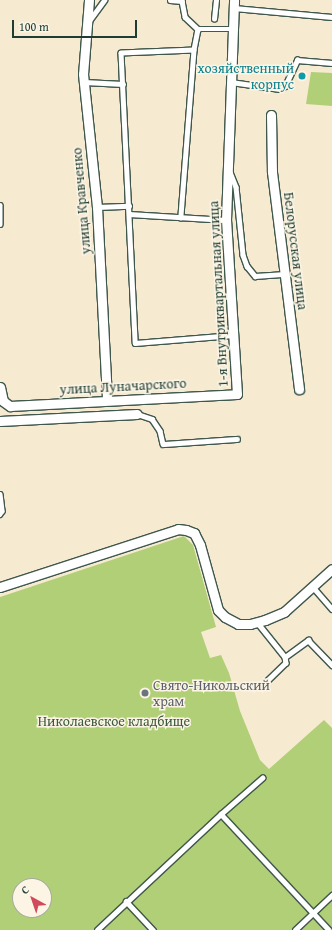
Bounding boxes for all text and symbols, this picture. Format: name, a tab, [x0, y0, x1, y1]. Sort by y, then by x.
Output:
scale bar	[14, 12, 139, 38]
text: 100 m	[19, 18, 49, 35]
place label: хозяйственный корпус	[197, 60, 294, 92]
marker: хозяйственный корпус	[297, 71, 307, 81]
street label: улица Кравченко	[68, 147, 94, 255]
street label: Белорусская улица	[280, 191, 312, 311]
street label: 1-я Внутриквартальная улица	[205, 200, 231, 388]
street label: улица Луначарского	[59, 374, 187, 398]
place label: Свято-Никольский храм	[153, 677, 270, 710]
marker: Свято-Никольский храм	[140, 688, 150, 698]
park label: Николаевское кладбище	[38, 713, 190, 729]
north arrow	[12, 878, 52, 918]
text: С	[17, 881, 32, 898]

